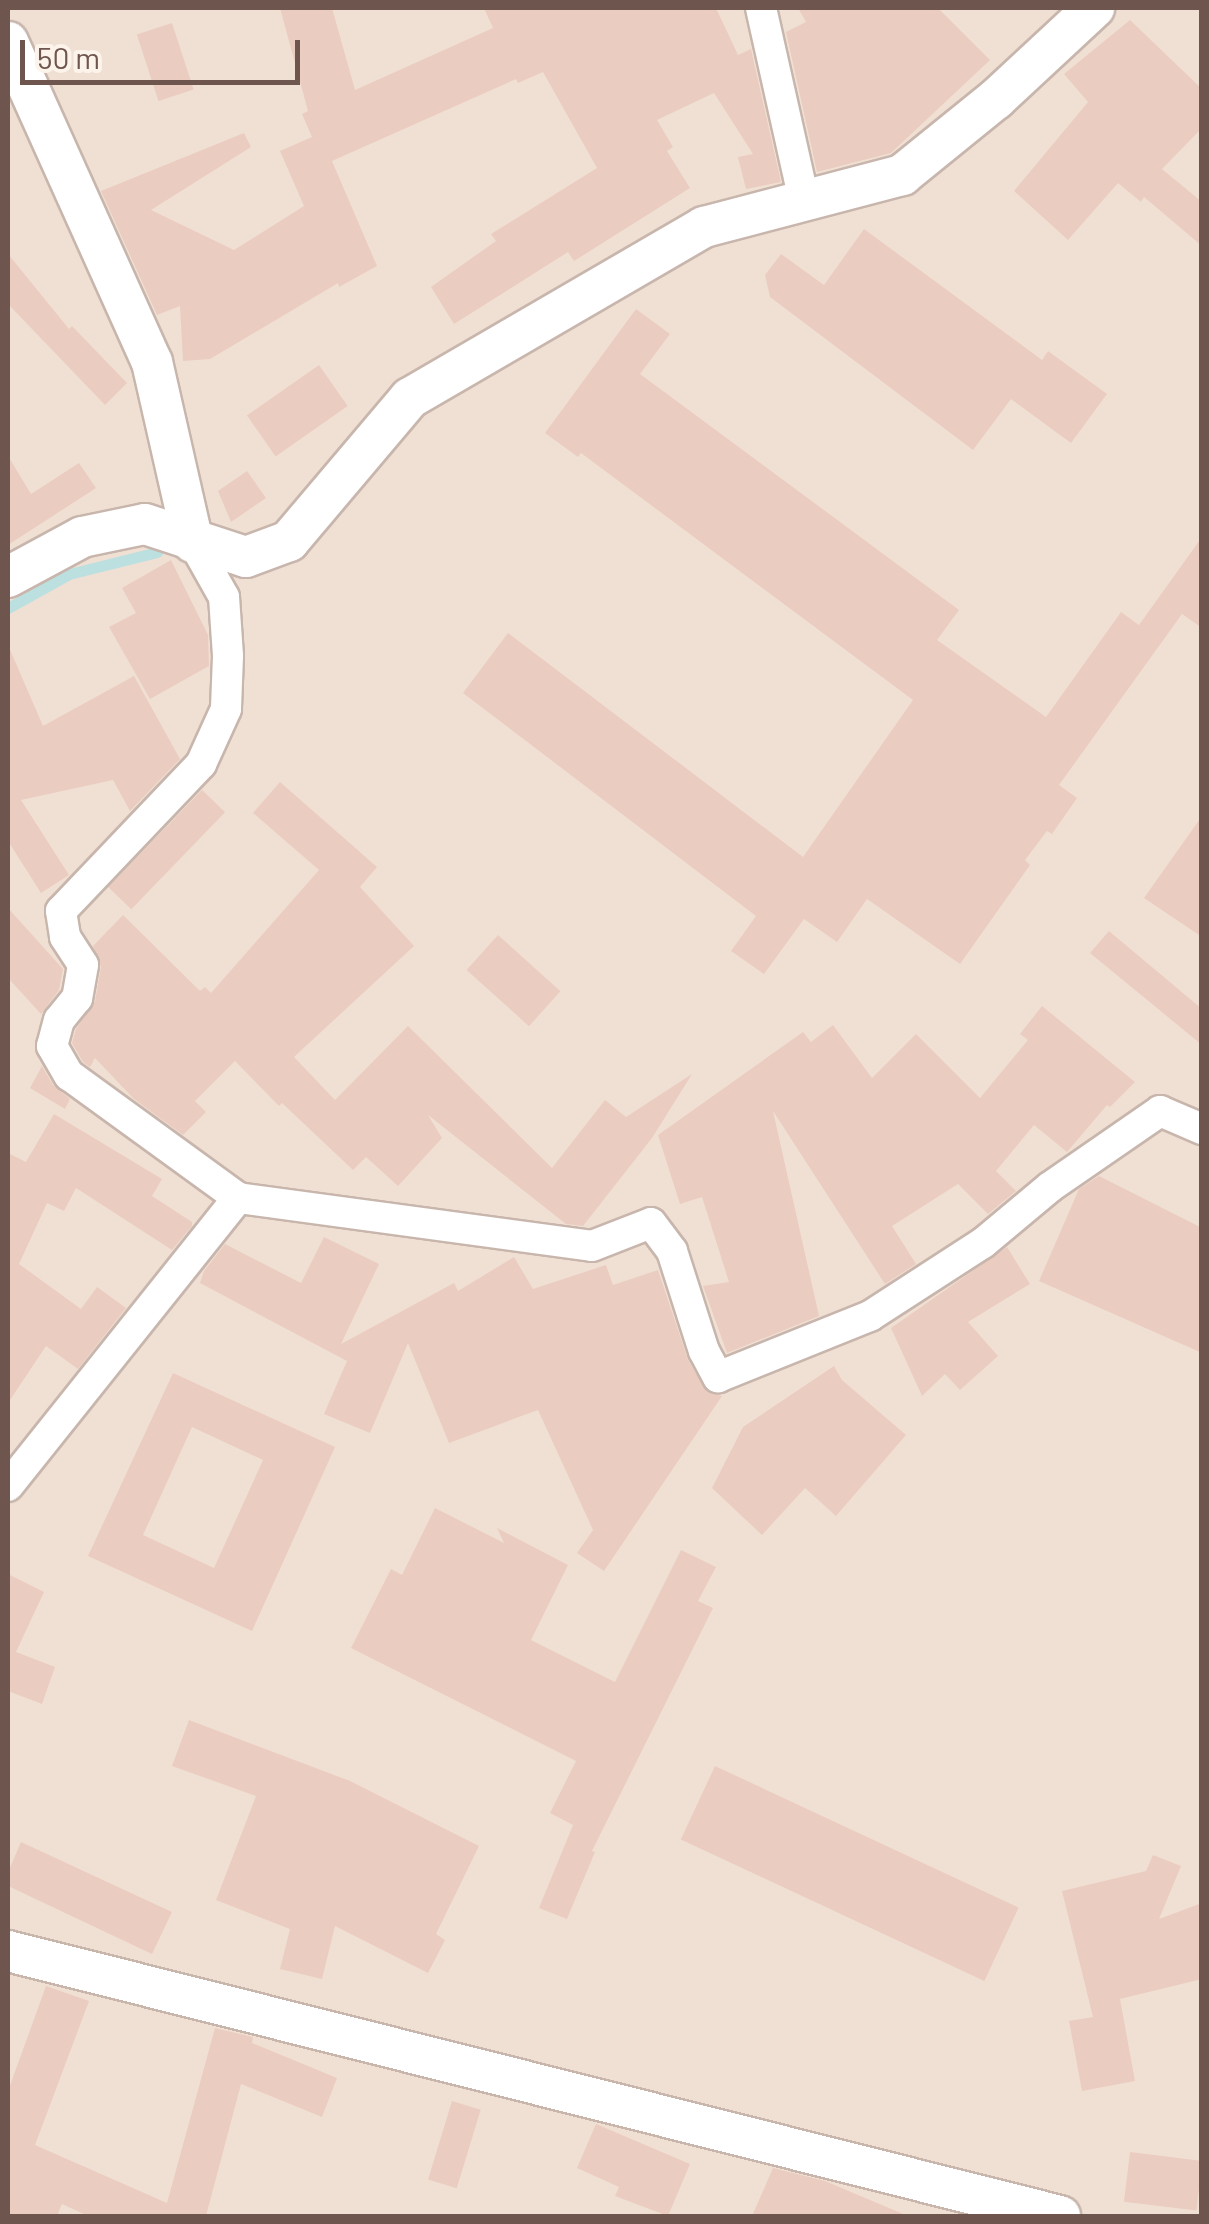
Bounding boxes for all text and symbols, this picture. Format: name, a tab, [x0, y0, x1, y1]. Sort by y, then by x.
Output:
scale bar	[25, 20, 305, 82]
text: 50 m	[37, 39, 100, 75]

